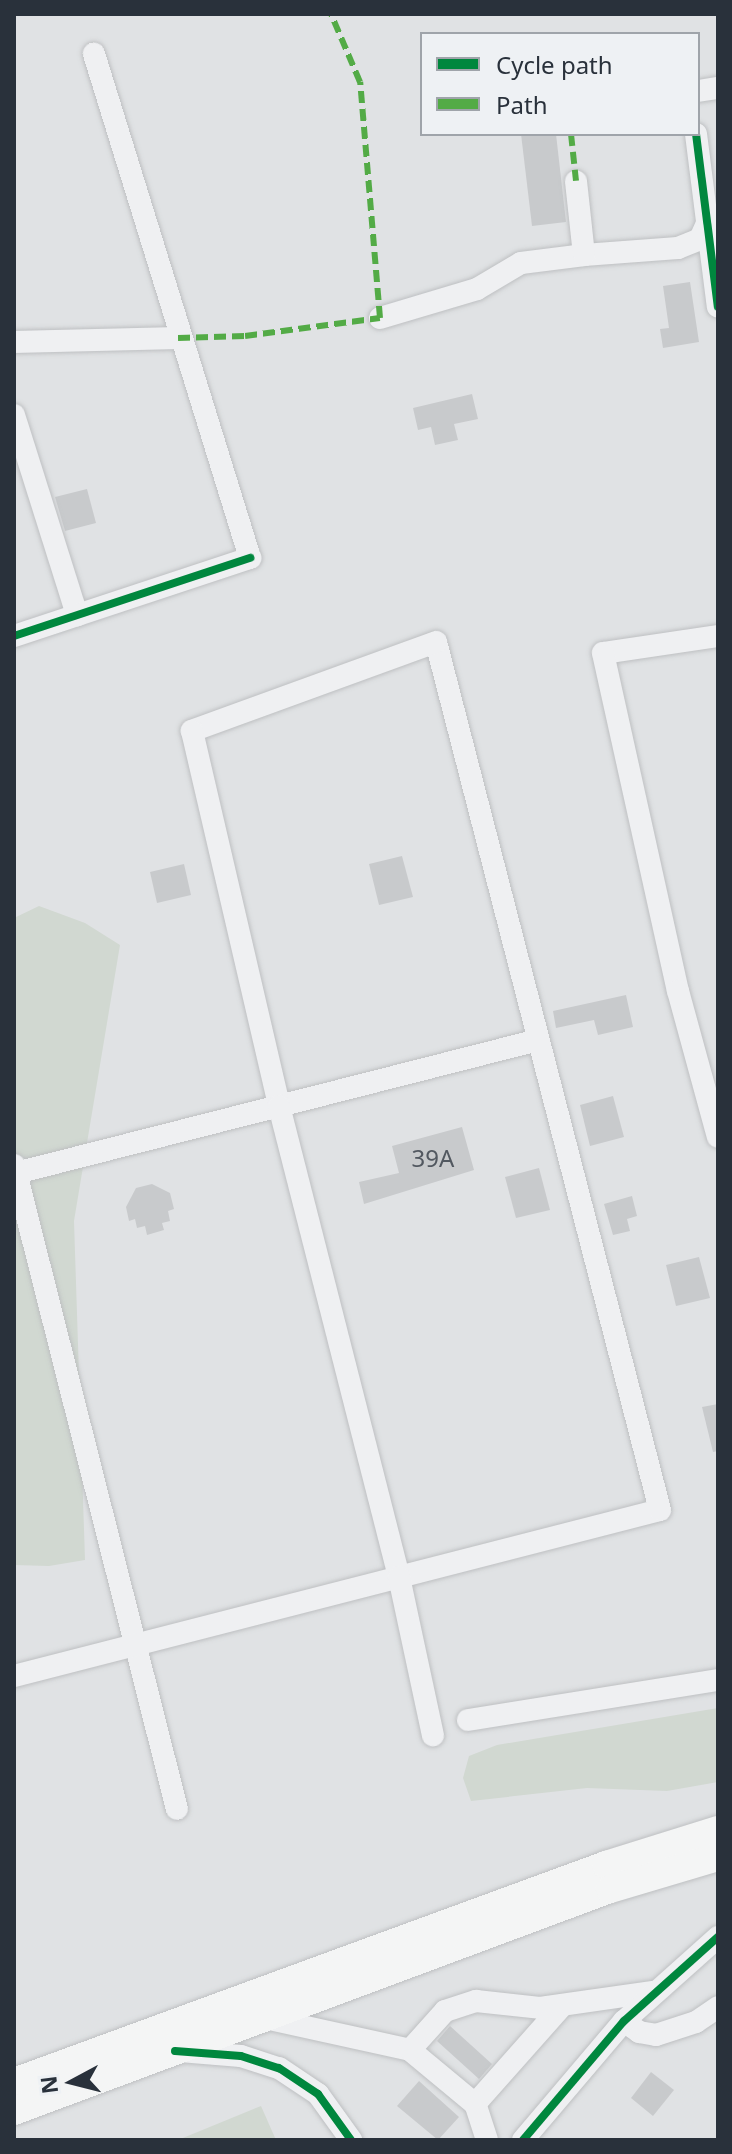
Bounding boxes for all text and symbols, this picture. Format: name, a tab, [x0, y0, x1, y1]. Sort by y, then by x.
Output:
legend	[420, 32, 700, 136]
text: Cycle path	[496, 48, 613, 81]
text: Path	[496, 88, 547, 121]
house number: 39А	[412, 1144, 454, 1172]
north arrow	[32, 2042, 112, 2122]
text: N	[32, 2074, 64, 2096]

